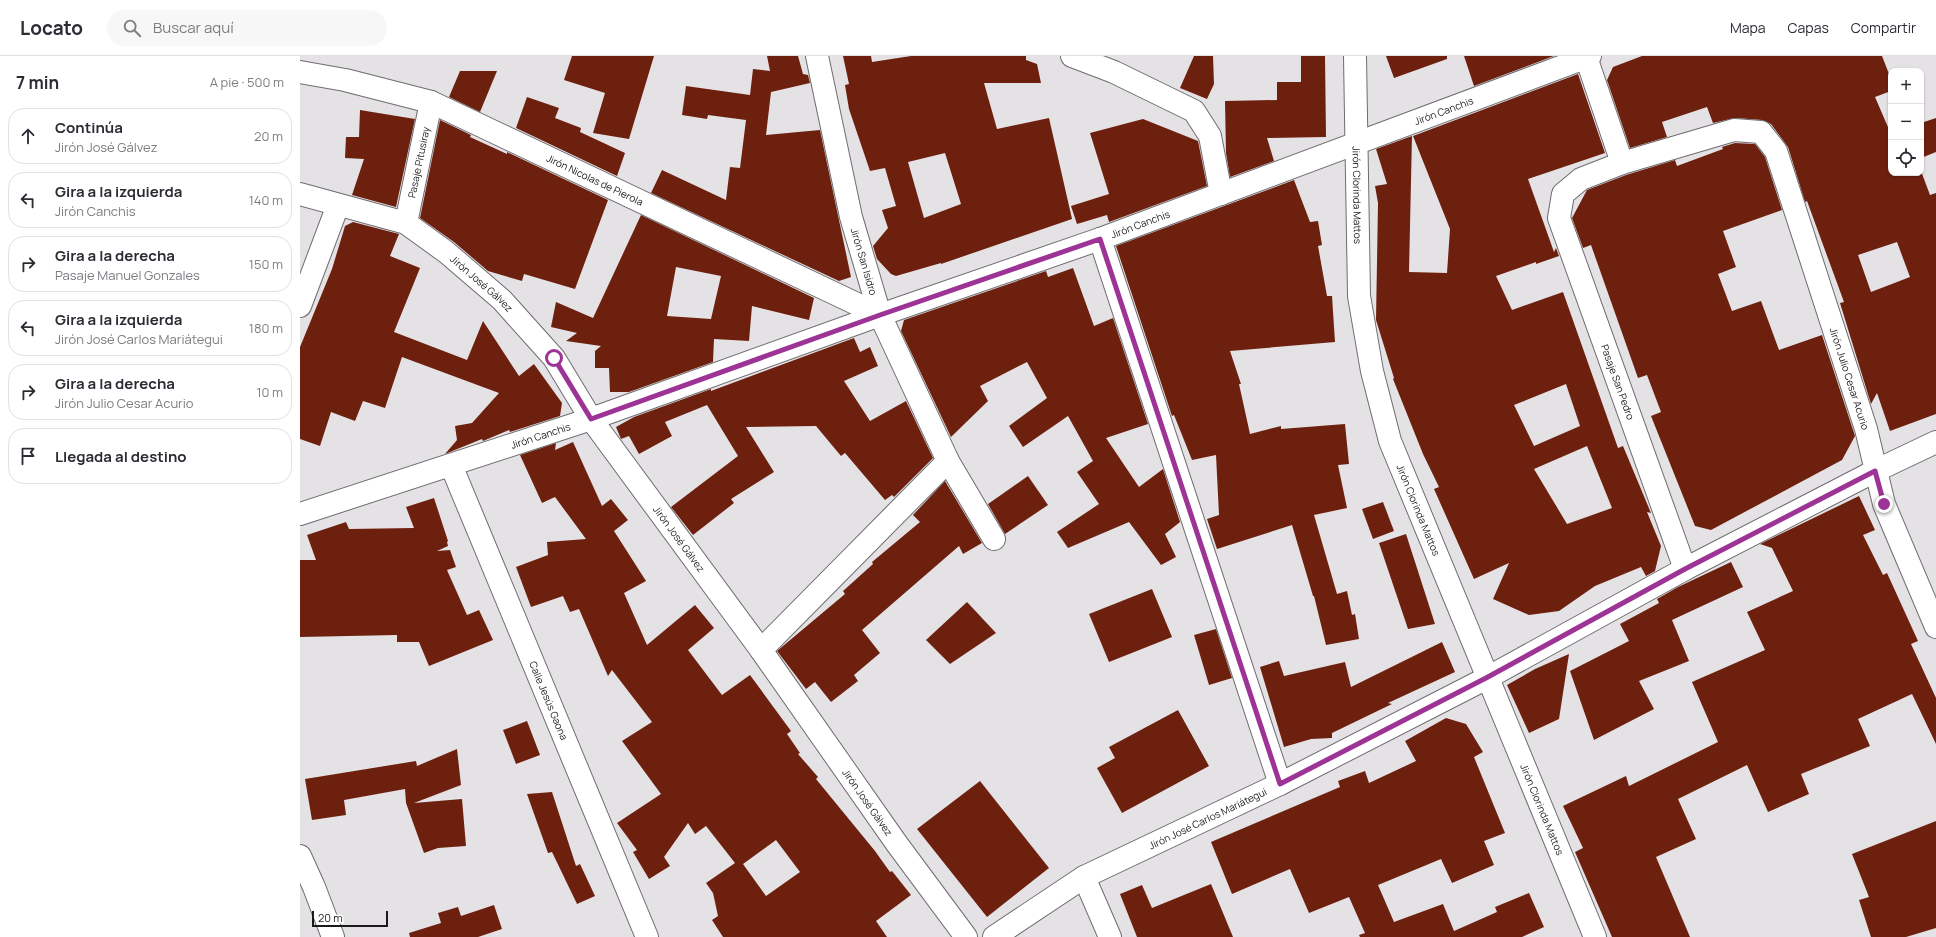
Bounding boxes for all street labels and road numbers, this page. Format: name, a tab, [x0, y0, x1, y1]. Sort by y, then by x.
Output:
street label: Jirón Canchis	[1412, 93, 1475, 128]
street label: Pasaje Pitusiray	[404, 125, 433, 199]
street label: Jirón Clorinda Mattos	[1350, 146, 1365, 244]
street label: Jirón Nicolas de Pierola	[544, 151, 646, 209]
street label: Jirón Canchis	[1109, 207, 1172, 241]
street label: Jirón San Isidro	[848, 226, 881, 297]
street label: Jirón José Gálvez	[448, 252, 516, 315]
street label: Jirón Julio Cesar Acurio	[1827, 326, 1873, 432]
street label: Pasaje San Pedro	[1598, 342, 1638, 422]
street label: Jirón Canchis	[509, 419, 572, 452]
street label: Jirón Clorinda Mattos	[1393, 462, 1444, 558]
street label: Jirón José Gálvez	[650, 503, 708, 575]
street label: Calle Jesús Gaona	[526, 659, 571, 742]
street label: Jirón Clorinda Mattos	[1517, 762, 1567, 857]
street label: Jirón José Gálvez	[839, 766, 896, 839]
street label: Jirón José Carlos Mariátegui	[1146, 784, 1269, 852]

